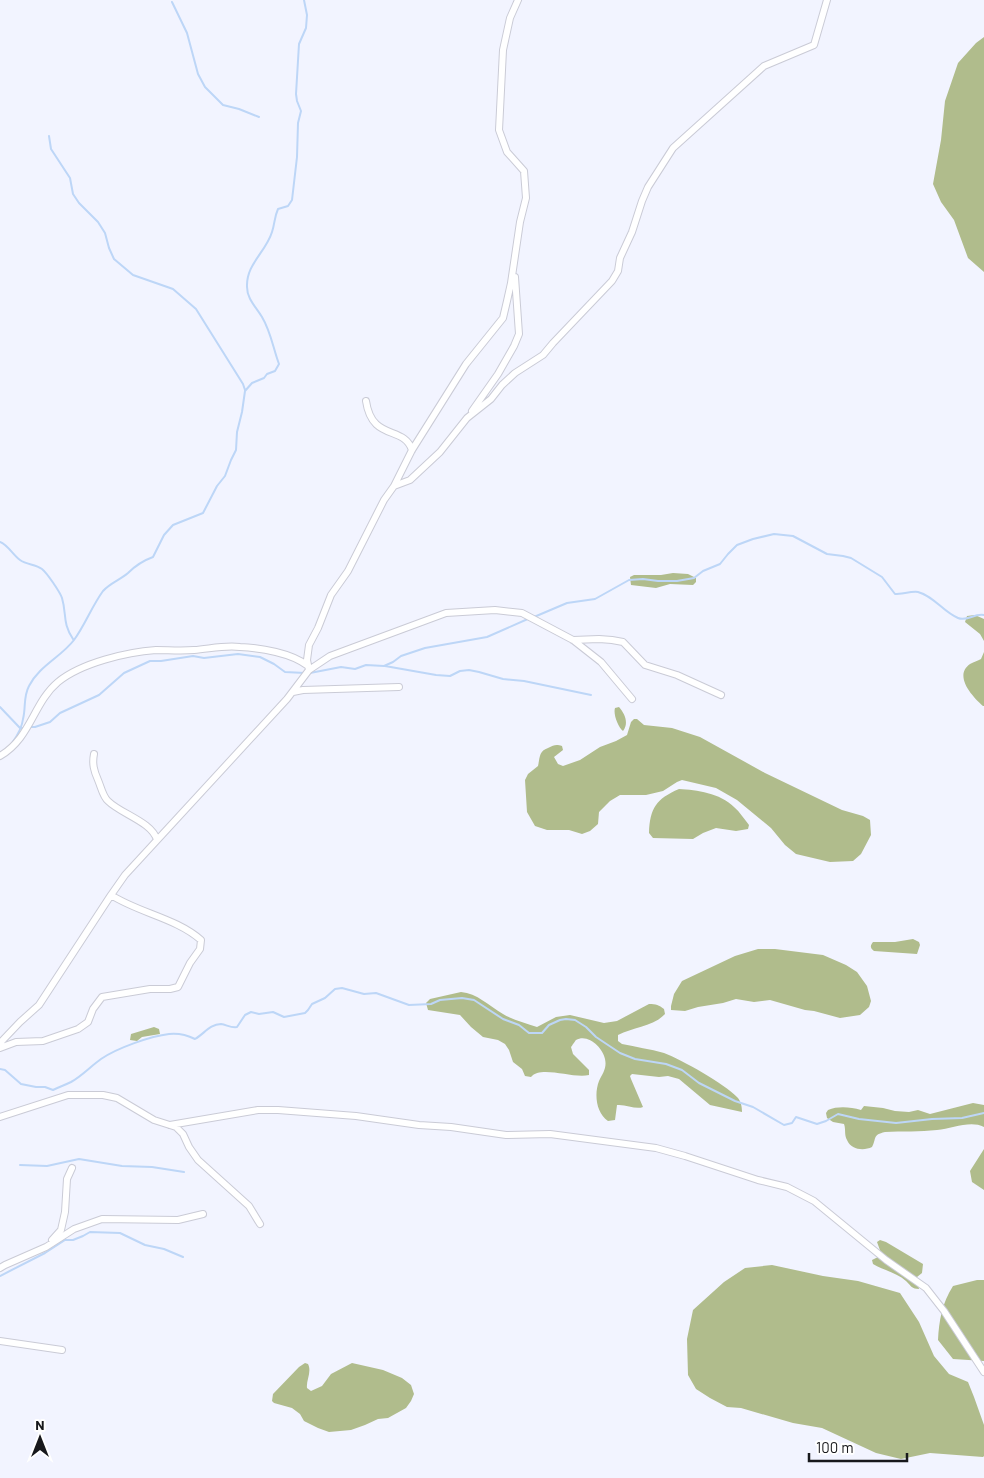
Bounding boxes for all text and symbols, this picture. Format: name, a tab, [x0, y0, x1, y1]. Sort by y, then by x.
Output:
north arrow	[15, 1413, 65, 1463]
text: N	[35, 1416, 45, 1433]
scale bar	[809, 1430, 906, 1462]
text: 100 m	[816, 1438, 854, 1456]

